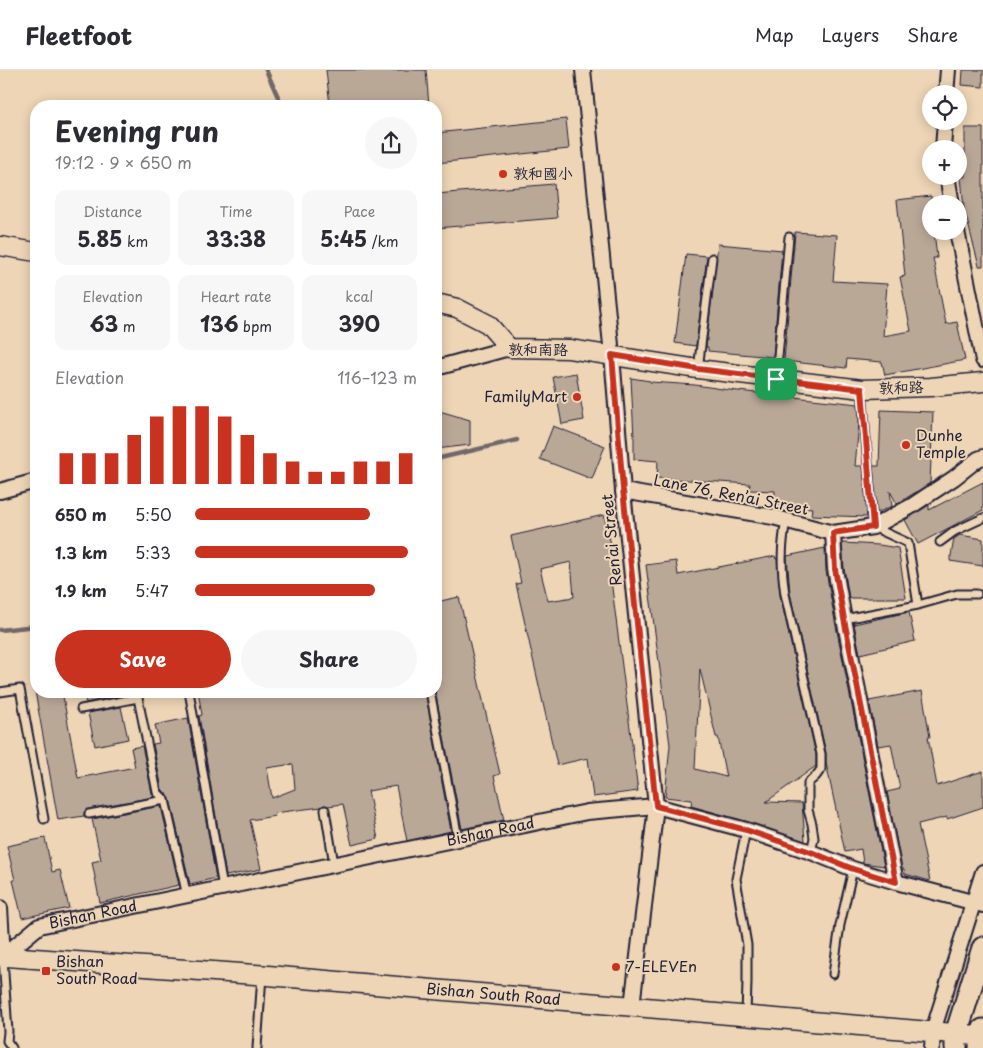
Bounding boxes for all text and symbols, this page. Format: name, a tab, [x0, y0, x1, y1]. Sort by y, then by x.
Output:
text: Fleetfoot	[25, 17, 132, 53]
text: Map	[755, 21, 794, 48]
text: Layers	[822, 21, 879, 48]
text: Share	[907, 21, 958, 48]
map controls	[922, 85, 967, 240]
button: locate	[922, 85, 967, 130]
text: Evening run	[55, 109, 219, 152]
button: share	[365, 117, 417, 169]
button: +	[922, 140, 967, 185]
text: 19:12 · 9 × 650 m	[55, 150, 192, 174]
place label: 敦和國小	[513, 161, 573, 184]
marker: 敦和國小	[497, 168, 509, 180]
button: −	[922, 195, 967, 240]
text: Distance	[83, 201, 142, 222]
text: Time	[219, 201, 253, 222]
text: Pace	[344, 201, 375, 222]
text: 5.85	[77, 222, 123, 254]
text: 33:38	[206, 222, 266, 254]
text: 5:45	[320, 222, 367, 254]
text: km	[123, 231, 148, 252]
text: /km	[367, 231, 399, 252]
text: Elevation	[82, 286, 143, 307]
text: Heart rate	[201, 286, 271, 307]
text: kcal	[345, 286, 373, 307]
text: 63	[90, 307, 118, 339]
text: 136	[200, 307, 238, 339]
text: 390	[339, 307, 380, 339]
text: m	[118, 316, 135, 337]
text: bpm	[238, 316, 272, 337]
street label: 敦和南路	[508, 337, 568, 360]
pin	[755, 358, 797, 400]
text: Elevation	[55, 365, 124, 389]
text: 116–123 m	[337, 365, 417, 389]
icon: arrive	[762, 365, 790, 393]
street label: 敦和路	[878, 374, 924, 399]
place label: FamilyMart	[484, 384, 567, 407]
marker: FamilyMart	[571, 391, 583, 403]
place label: Dunhe Temple	[916, 423, 966, 463]
marker: Dunhe Temple	[900, 439, 912, 451]
street label: Lane 76, Ren’ai Street	[652, 467, 811, 520]
street label: Ren’ai Street	[594, 493, 627, 587]
text: 650 m	[55, 502, 107, 526]
text: 5:50	[135, 502, 172, 526]
text: 1.3 km	[55, 540, 107, 564]
text: 5:33	[135, 540, 171, 564]
text: 1.9 km	[55, 578, 107, 602]
text: 5:47	[135, 578, 169, 602]
button: Save	[55, 630, 231, 688]
button: Share	[241, 630, 417, 688]
street label: Bishan Road	[444, 810, 536, 851]
street label: Bishan Road	[47, 893, 139, 934]
place label: Bishan South Road	[56, 949, 138, 989]
place label: 7-ELEVEn	[626, 954, 697, 977]
marker: 7-ELEVEn	[610, 961, 622, 973]
marker: Bishan South Road	[40, 965, 52, 977]
street label: Bishan South Road	[426, 976, 562, 1010]

